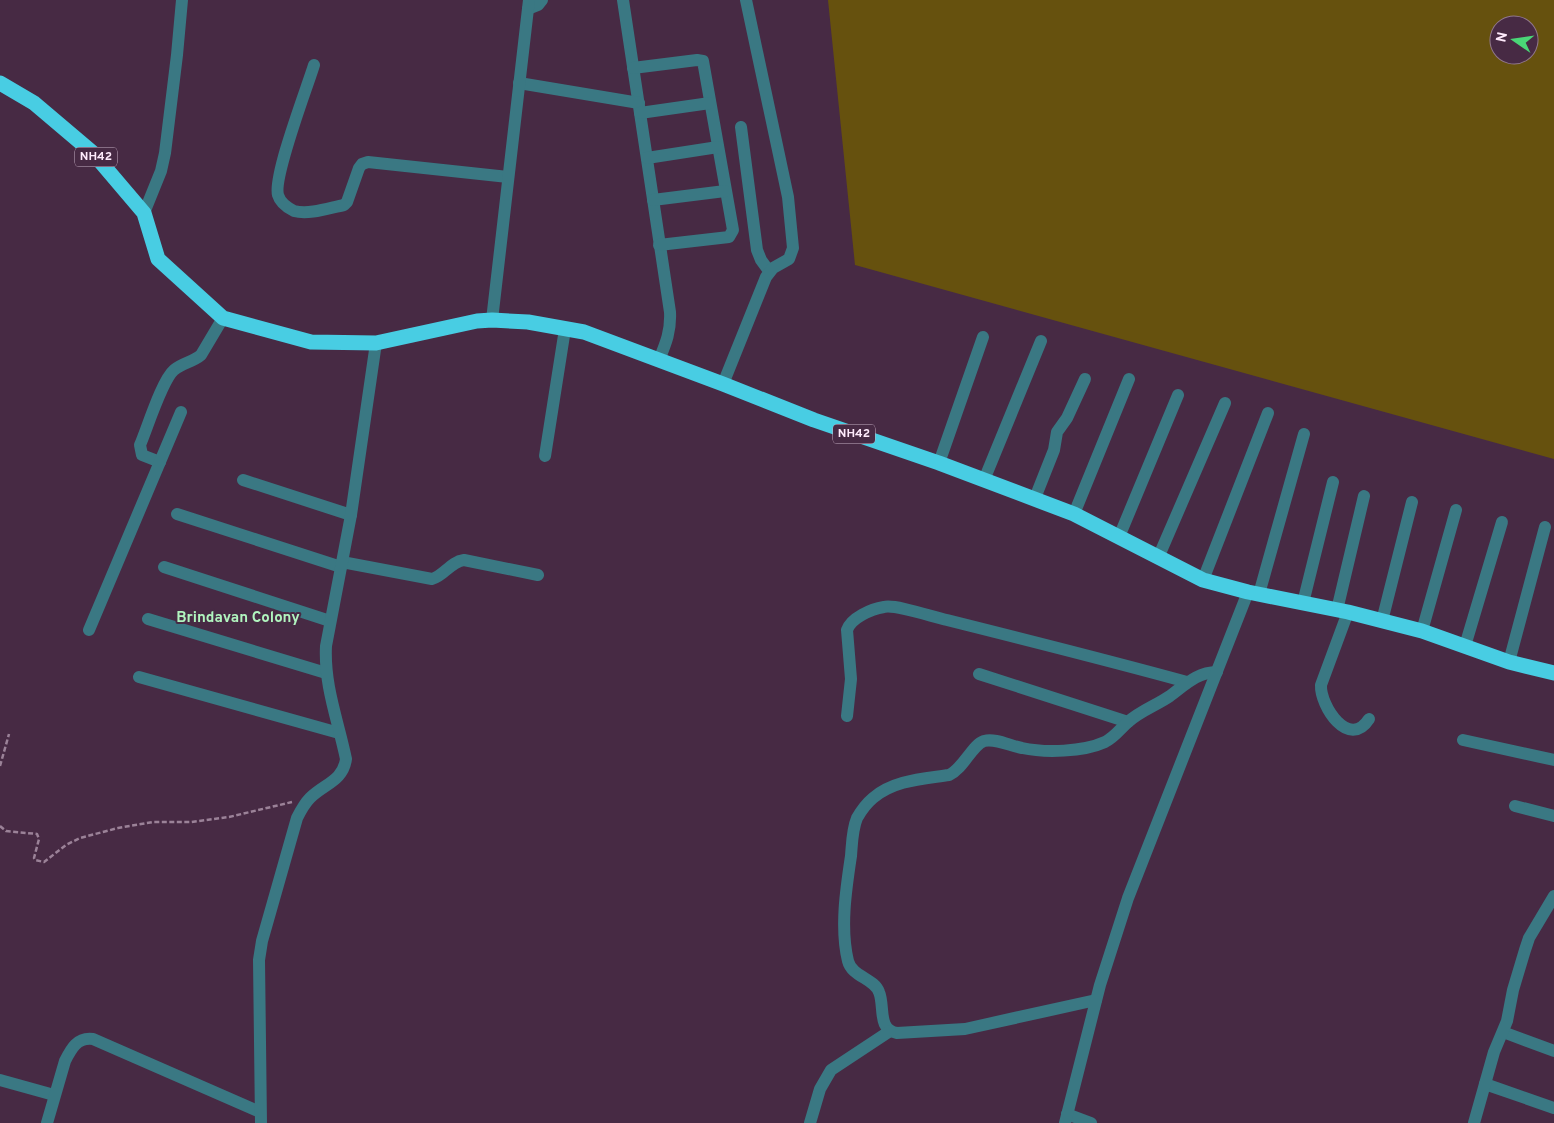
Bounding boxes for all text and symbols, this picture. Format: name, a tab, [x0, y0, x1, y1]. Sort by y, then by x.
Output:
north arrow	[1489, 15, 1539, 65]
text: N	[1493, 31, 1512, 44]
road number: NH42	[75, 148, 117, 166]
road number: NH42	[833, 424, 875, 444]
district label: Brindavan Colony	[176, 609, 300, 628]

